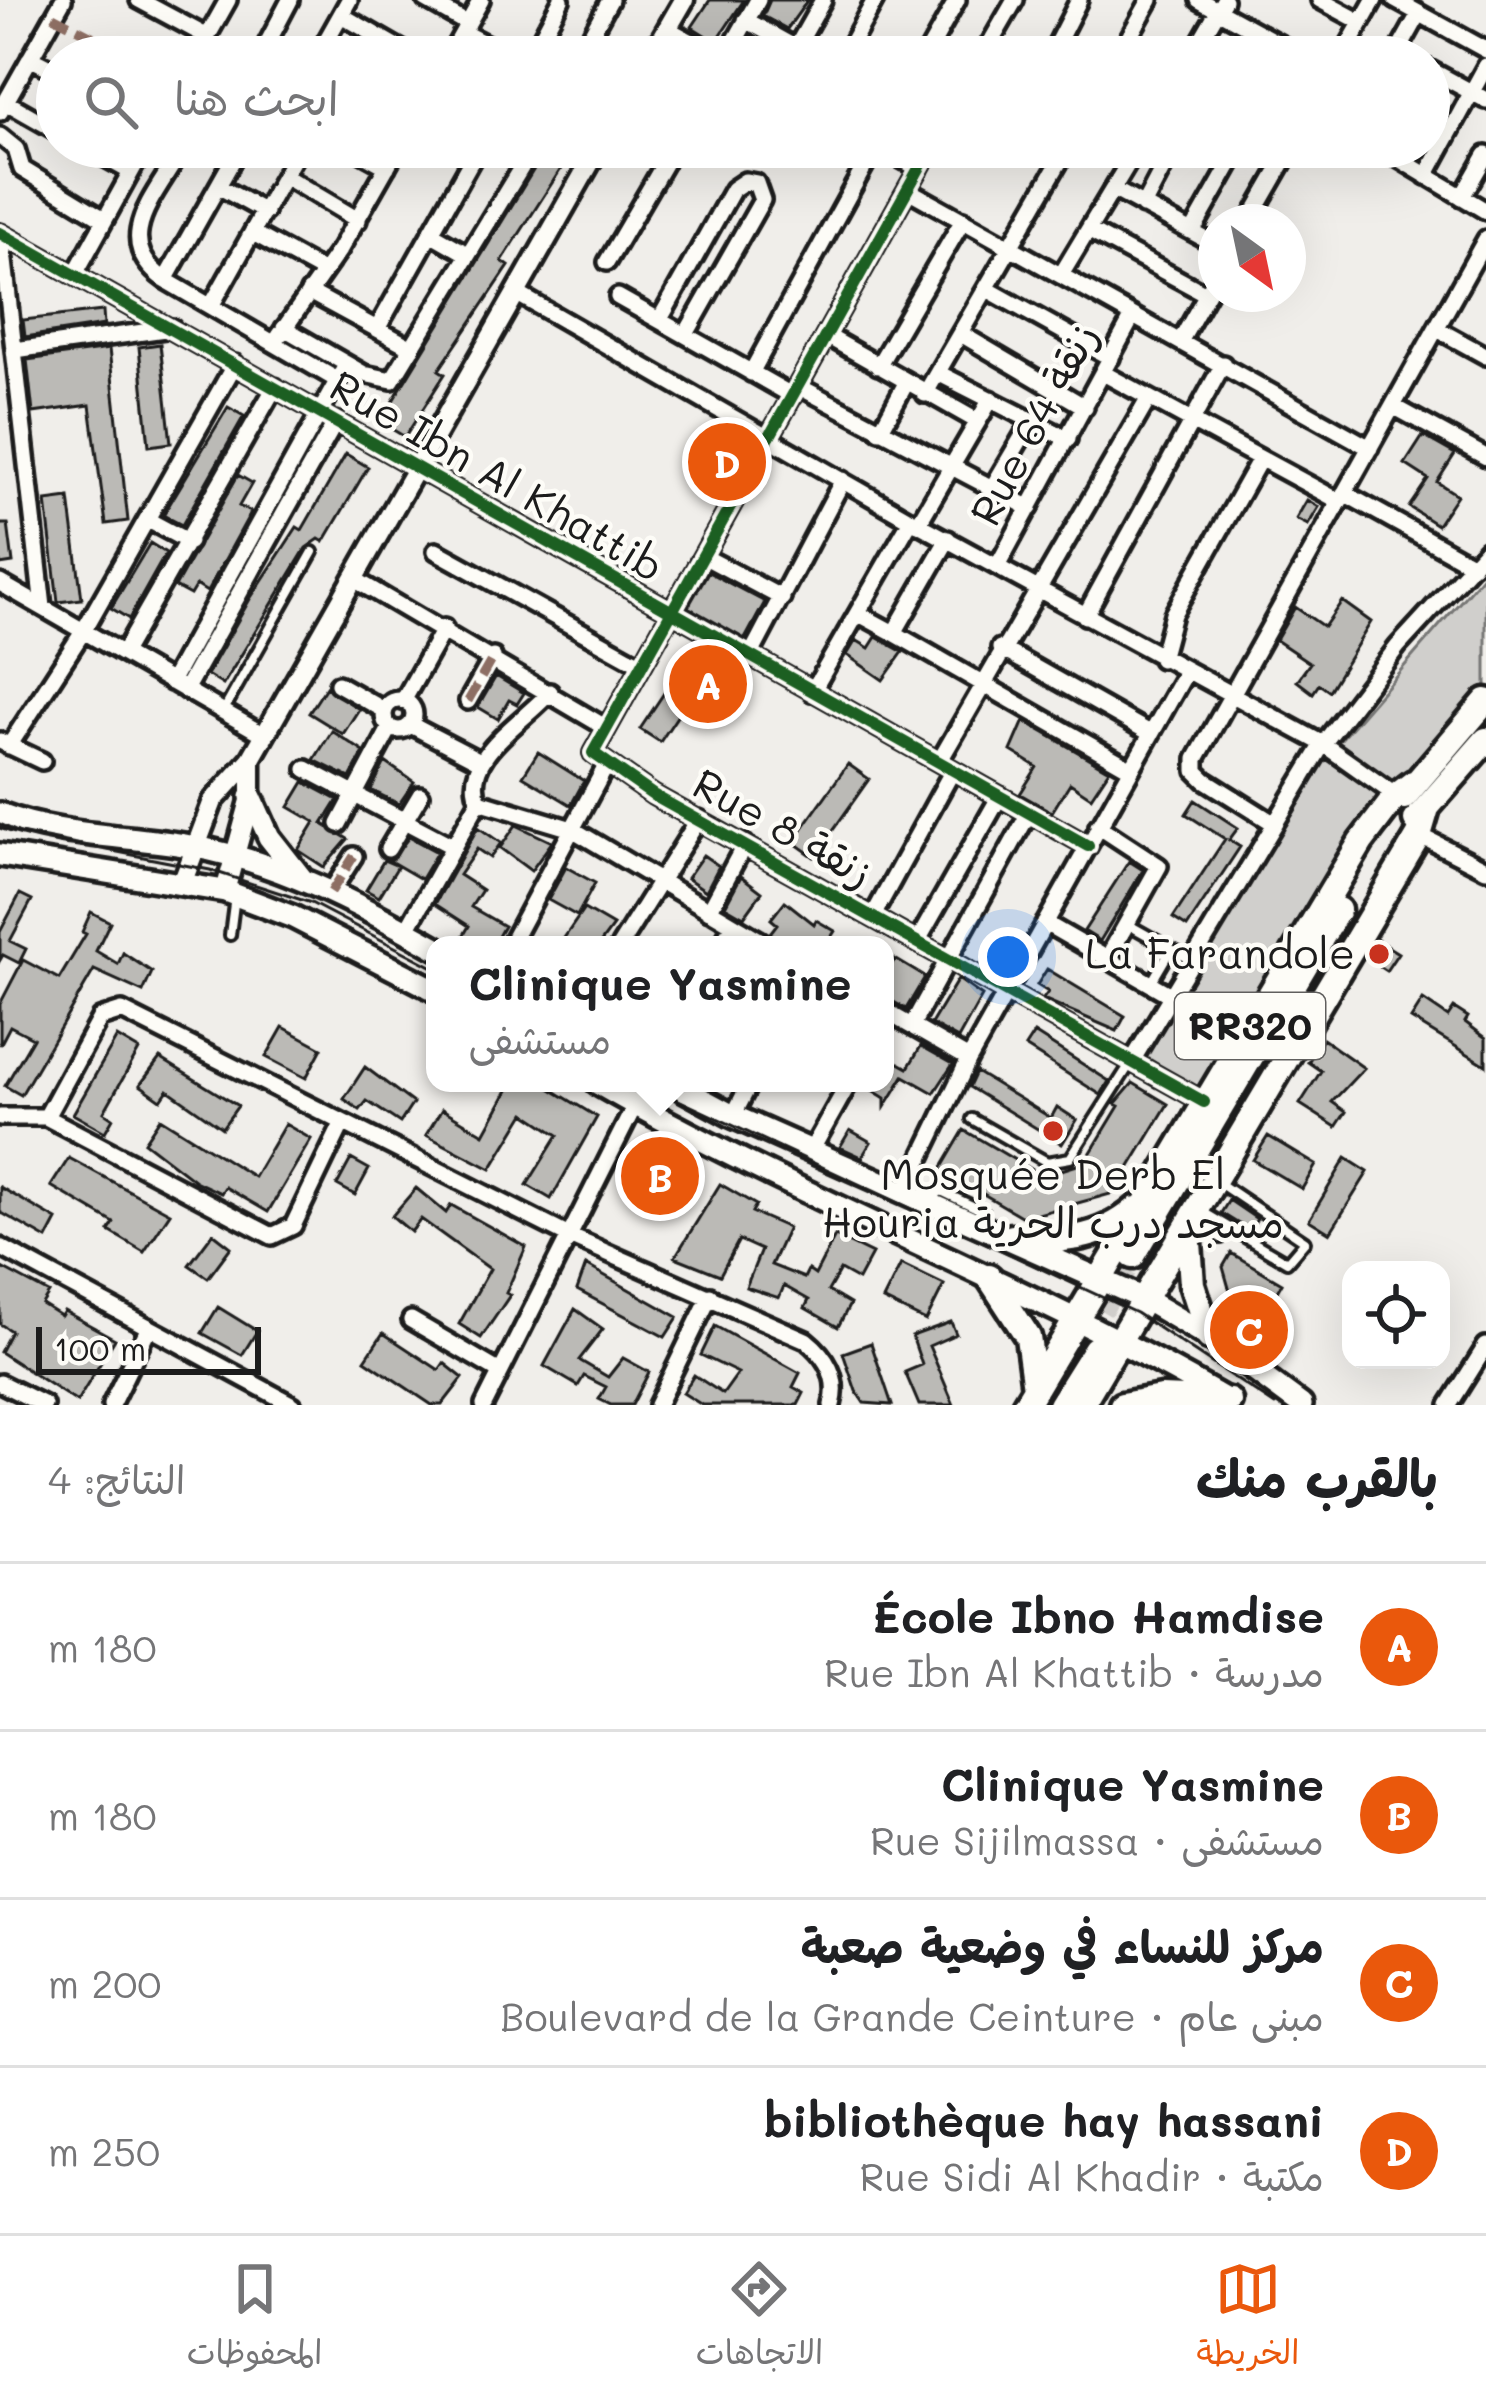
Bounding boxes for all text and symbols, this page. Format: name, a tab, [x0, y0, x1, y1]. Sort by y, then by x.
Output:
search box	[36, 36, 1450, 168]
text: ابحث هنا	[174, 68, 339, 126]
icon: search	[78, 69, 144, 135]
north arrow	[1198, 204, 1306, 312]
street label: Rue 64 زنقة	[956, 313, 1109, 534]
street label: Rue Ibn Al Khattib	[321, 357, 674, 593]
pin: D	[688, 417, 766, 507]
pin: A	[669, 639, 747, 729]
street label: Rue 8 زنقة	[684, 755, 883, 899]
place label: La Farandole	[1085, 925, 1355, 980]
your location	[978, 927, 1038, 987]
popup	[426, 936, 894, 1092]
marker: La Farandole	[1366, 941, 1392, 967]
text: Clinique Yasmine	[469, 953, 852, 1011]
road number: RR320	[1175, 993, 1325, 1059]
text: مستشفى	[469, 1013, 611, 1064]
marker: Mosquée Derb El Houria مسجد درب الحرية	[1040, 1118, 1066, 1144]
pin: B	[621, 1131, 699, 1221]
place label: Mosquée Derb El Houria مسجد درب الحرية	[822, 1146, 1284, 1249]
map controls	[1342, 1261, 1450, 1369]
button: locate	[1342, 1261, 1450, 1369]
pin: C	[1210, 1285, 1288, 1375]
scale bar	[36, 1321, 261, 1374]
text: 100 m	[54, 1326, 146, 1369]
text: بالقرب منك	[1196, 1443, 1438, 1510]
text: النتائج: 4	[48, 1453, 185, 1504]
text: École Ibno Hamdise	[872, 1586, 1324, 1644]
text: 180 m	[48, 1621, 157, 1672]
text: A	[1385, 1621, 1413, 1672]
text: مدرسة · Rue Ibn Al Khattib	[824, 1646, 1324, 1697]
text: Clinique Yasmine	[941, 1754, 1324, 1812]
text: 180 m	[48, 1789, 157, 1840]
text: B	[1386, 1789, 1412, 1840]
text: مستشفى · Rue Sijilmassa	[870, 1814, 1324, 1865]
text: مركز للنساء في وضعية صعبة	[801, 1916, 1324, 1974]
text: 200 m	[48, 1957, 161, 2008]
text: C	[1385, 1957, 1413, 2008]
text: مبنى عام · Boulevard de la Grande Ceinture	[500, 1990, 1324, 2041]
text: bibliothèque hay hassani	[764, 2090, 1324, 2148]
text: 250 m	[48, 2125, 160, 2176]
text: D	[1385, 2125, 1413, 2176]
text: مكتبة · Rue Sidi Al Khadir	[860, 2150, 1324, 2201]
tab: المحفوظات	[187, 2256, 323, 2382]
tab: الاتجاهات	[696, 2256, 823, 2382]
tab: الخريطة	[1196, 2256, 1299, 2382]

